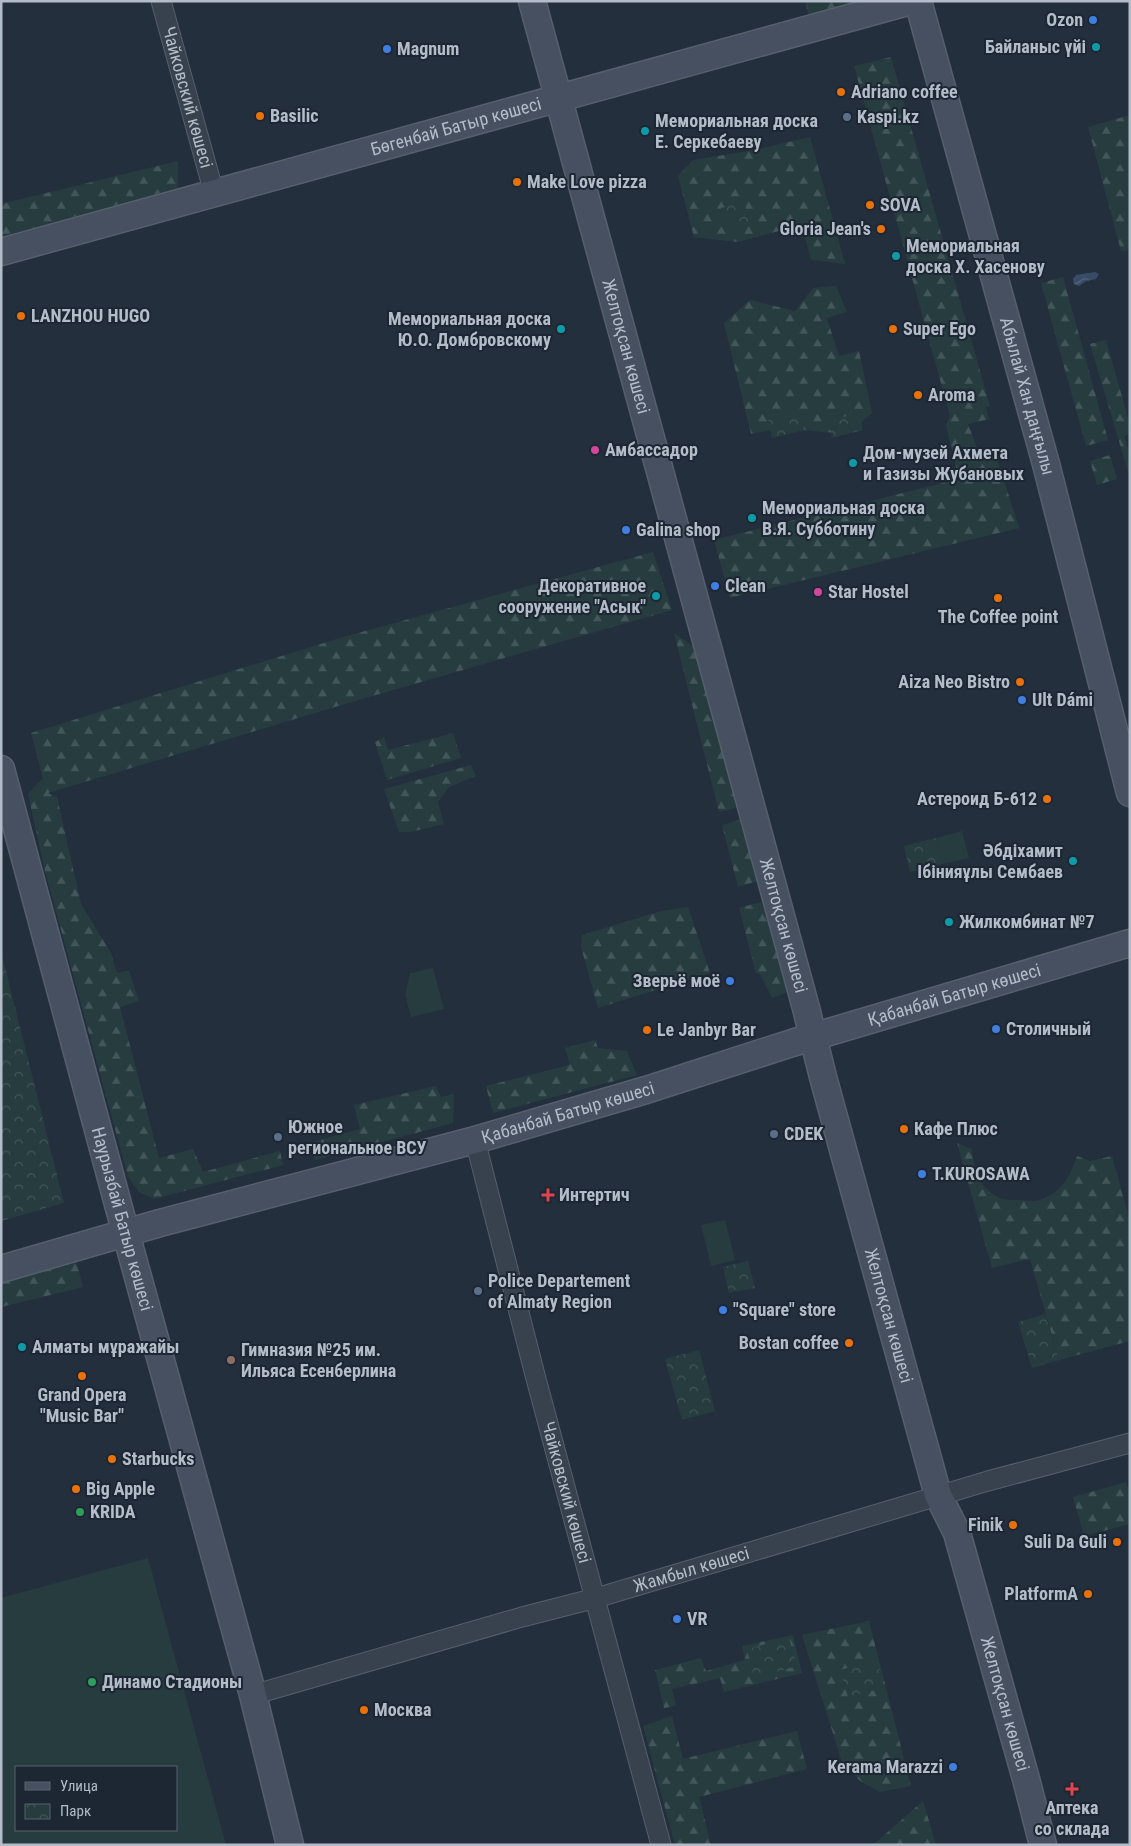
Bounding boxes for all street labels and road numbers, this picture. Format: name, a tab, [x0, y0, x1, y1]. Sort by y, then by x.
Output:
street label: Чайковский көшесі	[159, 24, 218, 170]
street label: Бөгенбай Батыр көшесі	[368, 92, 544, 160]
street label: Желтоқсан көшесі	[598, 277, 655, 416]
street label: Абылай Хан даңғылы	[996, 315, 1059, 477]
street label: Желтоқсан көшесі	[756, 856, 812, 995]
street label: Қабанбай Батыр көшесі	[865, 959, 1043, 1030]
street label: Қабанбай Батыр көшесі	[479, 1077, 657, 1148]
street label: Наурызбай Батыр көшесі	[88, 1125, 158, 1313]
street label: Желтоқсан көшесі	[861, 1246, 918, 1385]
street label: Чайковский көшесі	[538, 1419, 596, 1565]
street label: Жамбыл көшесі	[631, 1542, 752, 1596]
street label: Желтоқсан көшесі	[977, 1634, 1034, 1773]

